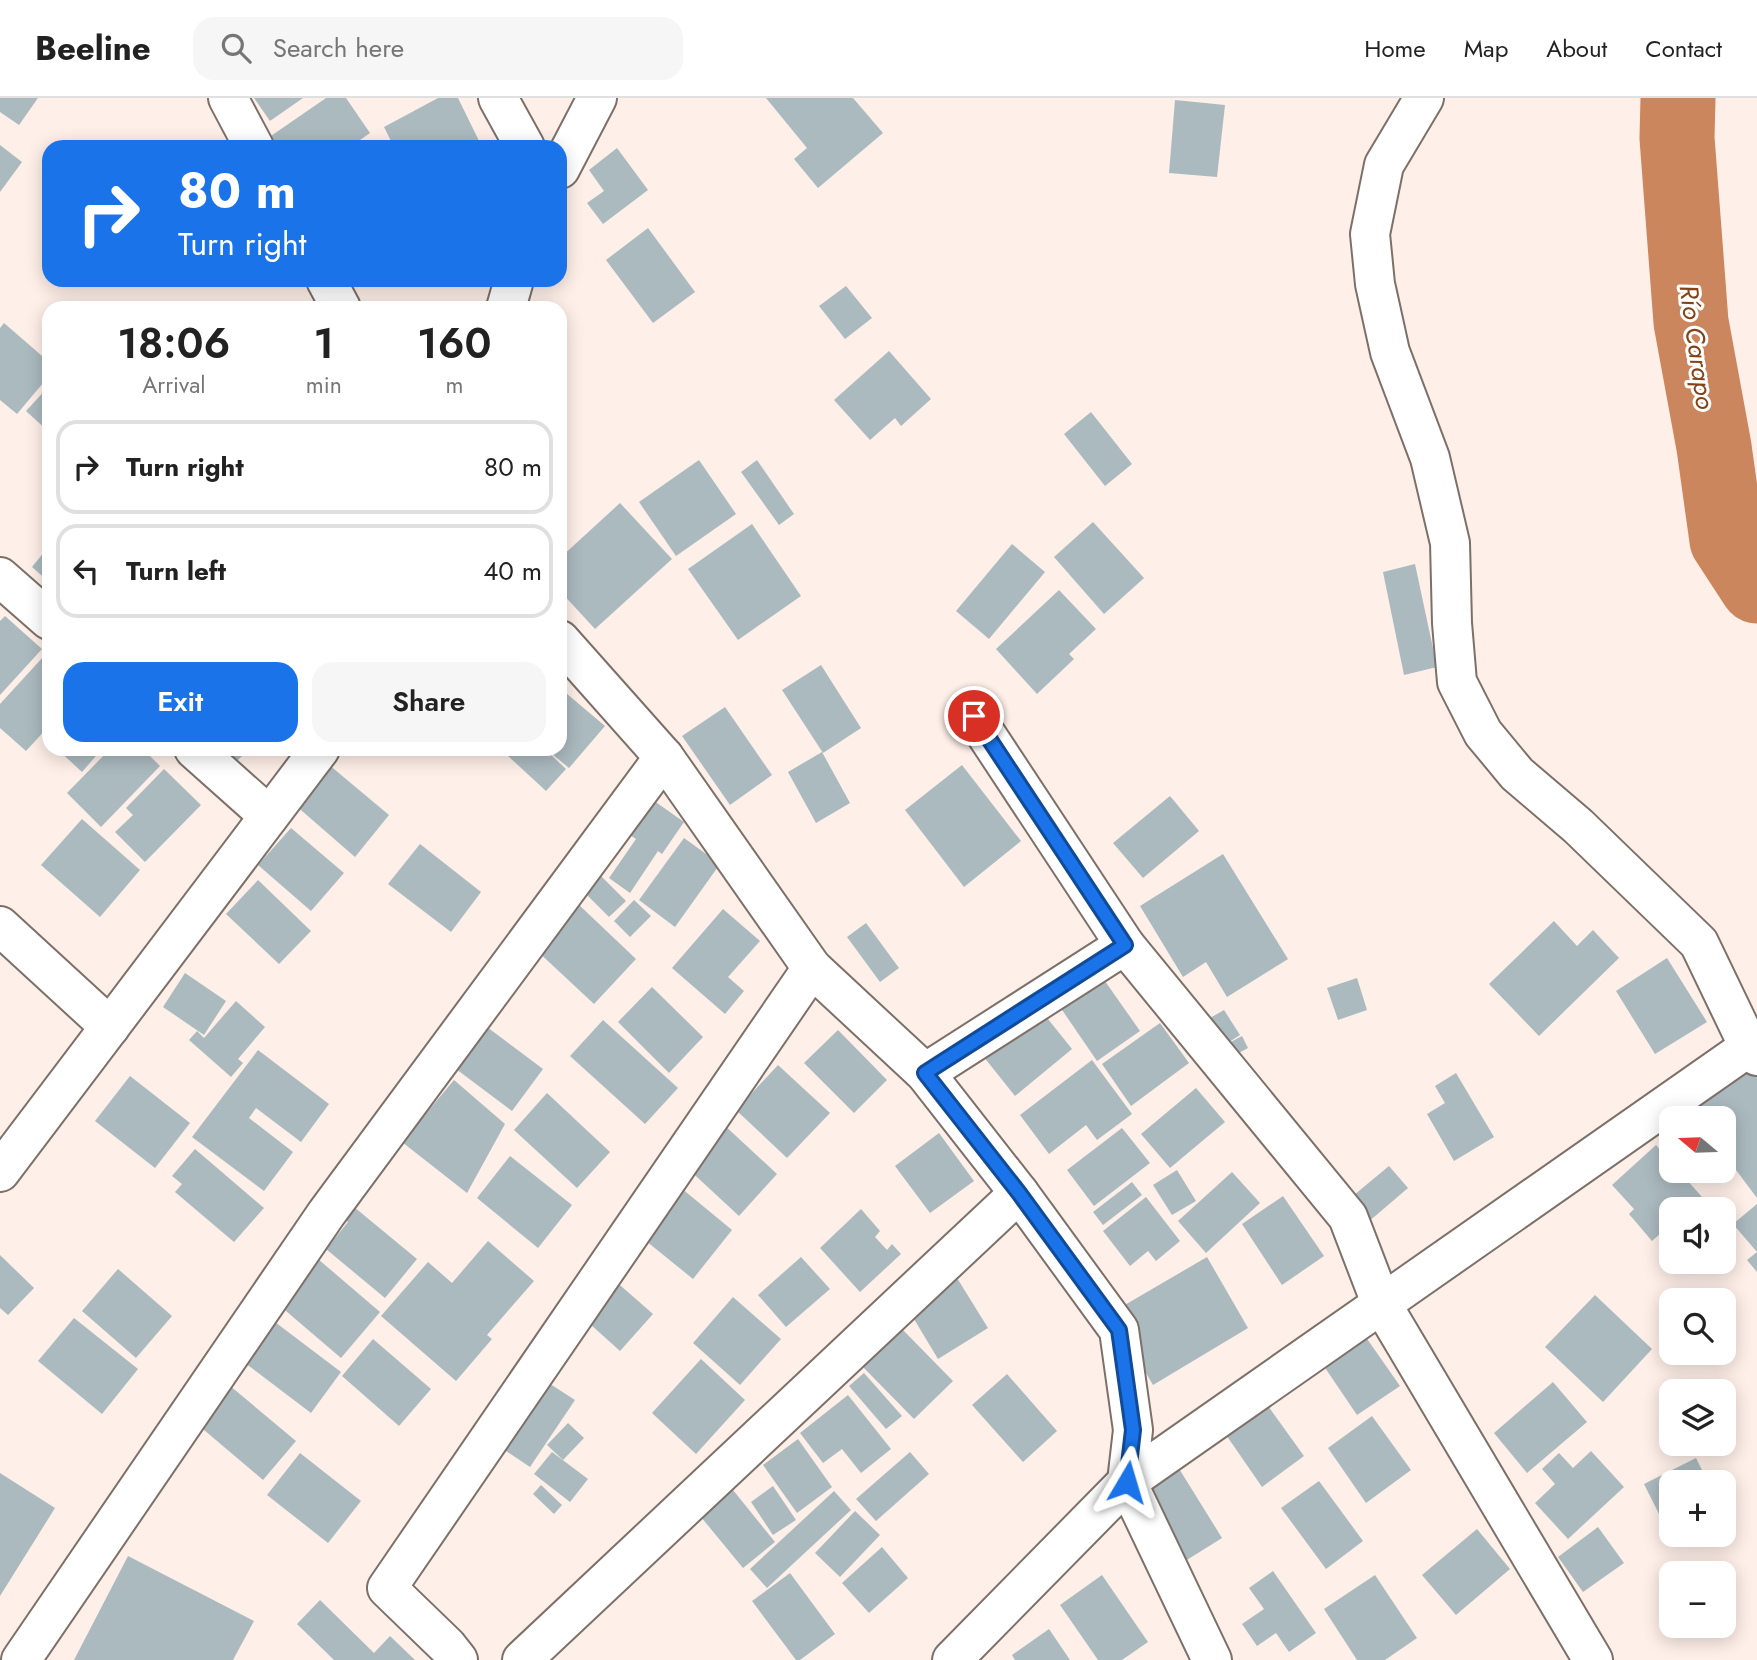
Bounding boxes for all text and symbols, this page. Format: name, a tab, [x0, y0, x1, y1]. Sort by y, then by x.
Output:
search box	[193, 17, 683, 80]
text: Beeline	[35, 25, 151, 72]
icon: search	[217, 29, 255, 67]
text: Search here	[273, 29, 404, 67]
text: Home	[1364, 31, 1426, 66]
text: Map	[1464, 31, 1508, 66]
text: About	[1546, 31, 1607, 66]
text: Contact	[1645, 31, 1722, 66]
text: 80 m	[178, 156, 296, 226]
icon: right	[63, 168, 154, 259]
text: Turn right	[178, 221, 307, 267]
water label: Río Carapo	[1669, 282, 1725, 412]
text: 18:06	[117, 313, 230, 374]
text: 1	[313, 313, 334, 374]
text: 160	[417, 313, 492, 374]
text: Arrival	[142, 368, 206, 402]
text: min	[306, 368, 342, 402]
text: m	[445, 368, 463, 402]
icon: right	[67, 448, 105, 486]
text: Turn right	[126, 448, 244, 486]
text: 80 m	[484, 448, 542, 486]
icon: left	[67, 552, 105, 590]
text: Turn left	[126, 552, 226, 590]
text: 40 m	[483, 552, 542, 590]
button: Exit	[63, 662, 298, 742]
button: Share	[312, 662, 546, 742]
pin	[944, 686, 1004, 746]
icon: arrive	[955, 697, 993, 735]
north arrow	[1659, 1106, 1736, 1183]
map controls	[1659, 1106, 1736, 1638]
button: sound	[1659, 1197, 1736, 1274]
button: search	[1659, 1288, 1736, 1365]
button: layers	[1659, 1379, 1736, 1456]
position arrow	[1090, 1445, 1164, 1519]
button: +	[1659, 1470, 1736, 1547]
button: −	[1659, 1561, 1736, 1638]

